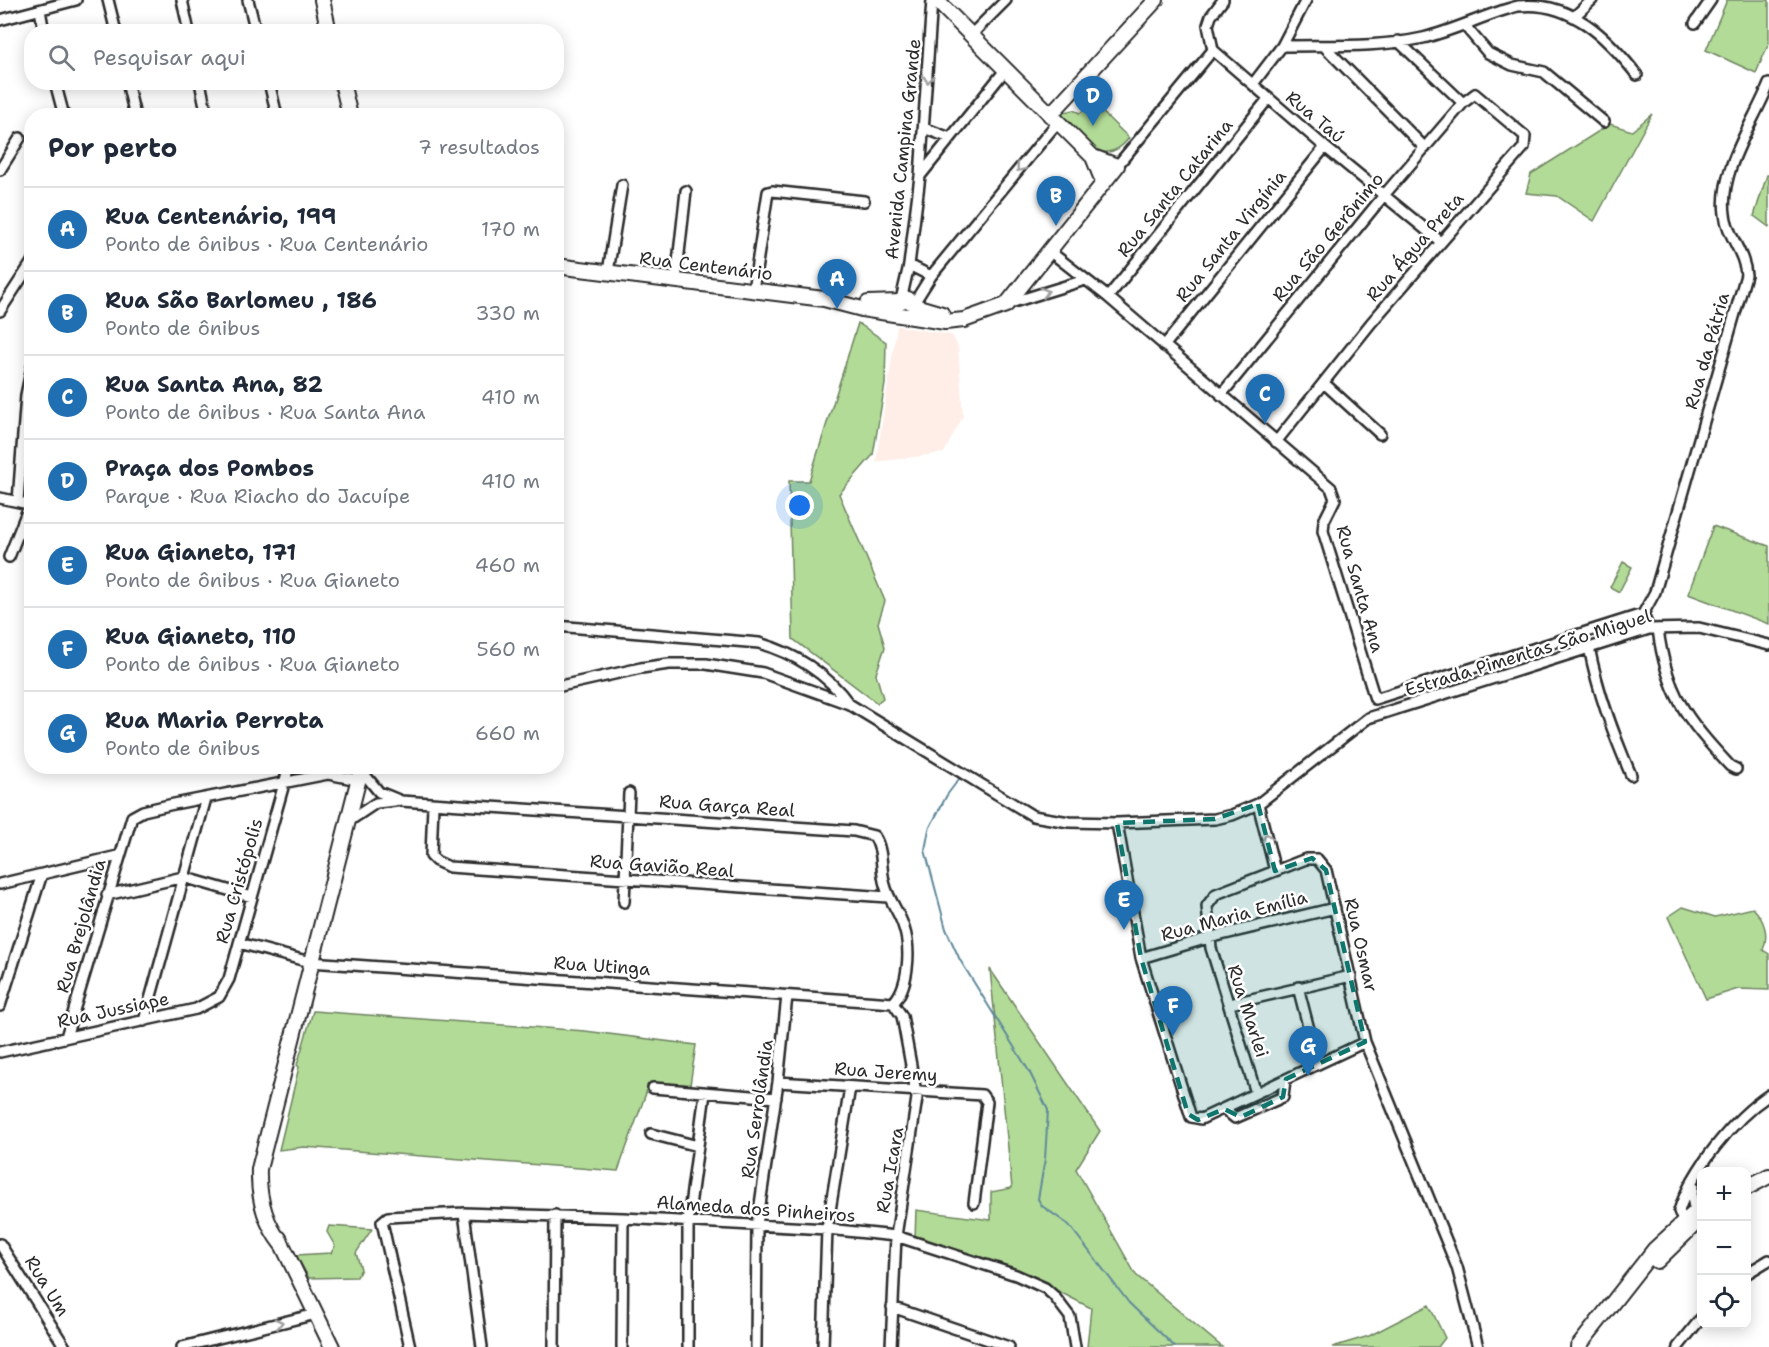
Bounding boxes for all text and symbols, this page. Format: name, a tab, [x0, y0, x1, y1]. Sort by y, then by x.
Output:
search box	[24, 24, 564, 90]
street label: Avenida Campina Grande	[879, 37, 927, 261]
icon: search	[45, 41, 78, 74]
text: Pesquisar aqui	[93, 43, 246, 72]
one-way arrow	[922, 75, 935, 84]
pin: D	[1074, 76, 1112, 126]
street label: Rua Taú	[1281, 85, 1349, 149]
street label: Rua Santa Catarina	[1112, 114, 1238, 262]
text: Por perto	[48, 130, 177, 165]
text: 7 resultados	[418, 134, 540, 160]
one-way arrow	[1016, 161, 1027, 172]
street label: Rua Santa Virgínia	[1170, 165, 1292, 307]
street label: Rua São Gerônimo	[1267, 167, 1389, 307]
pin: B	[1036, 176, 1076, 226]
street label: Rua Água Preta	[1361, 187, 1469, 307]
text: Rua Centenário, 199	[105, 202, 336, 231]
text: A	[60, 216, 75, 242]
text: 170 m	[481, 216, 540, 242]
text: Ponto de ônibus · Rua Centenário	[105, 231, 428, 257]
street label: Rua Centenário	[638, 246, 774, 286]
pin: A	[818, 260, 856, 309]
text: Rua São Barlomeu , 186	[105, 286, 377, 315]
one-way arrow	[1040, 287, 1050, 299]
street label: Rua da Pátria	[1679, 290, 1735, 412]
text: B	[61, 300, 74, 326]
text: 330 m	[476, 300, 540, 326]
text: Ponto de ônibus	[105, 315, 260, 341]
text: Rua Santa Ana, 82	[105, 370, 323, 399]
pin: C	[1246, 374, 1284, 424]
text: C	[61, 384, 74, 410]
text: 410 m	[481, 384, 540, 410]
text: Ponto de ônibus · Rua Santa Ana	[105, 399, 425, 425]
text: Praça dos Pombos	[105, 454, 314, 483]
text: D	[60, 468, 75, 494]
text: 410 m	[481, 468, 540, 494]
text: Parque · Rua Riacho do Jacuípe	[105, 483, 410, 509]
your location	[785, 491, 814, 520]
street label: Rua Santa Ana	[1330, 523, 1390, 655]
text: Rua Gianeto, 171	[105, 538, 296, 567]
text: E	[61, 552, 74, 578]
text: 460 m	[475, 552, 540, 578]
text: Ponto de ônibus · Rua Gianeto	[105, 567, 400, 593]
street label: Estrada Pimentas São Miguel	[1402, 604, 1655, 702]
text: Rua Gianeto, 110	[105, 622, 296, 651]
text: F	[62, 636, 73, 662]
text: 560 m	[477, 636, 540, 662]
text: Ponto de ônibus · Rua Gianeto	[105, 651, 400, 677]
text: Rua Maria Perrota	[105, 706, 324, 735]
text: G	[59, 720, 76, 746]
text: 660 m	[475, 720, 540, 746]
text: Ponto de ônibus	[105, 735, 260, 761]
street label: Rua Garça Real	[658, 789, 796, 823]
street label: Rua Cristópolis	[210, 816, 268, 946]
one-way arrow	[1261, 833, 1274, 843]
street label: Rua Gavião Real	[589, 849, 736, 883]
street label: Rua Brejolândia	[50, 856, 112, 996]
pin: E	[1104, 880, 1144, 930]
street label: Rua Maria Emília	[1158, 885, 1310, 947]
street label: Rua Osmar	[1339, 896, 1383, 994]
street label: Rua Utinga	[553, 951, 651, 981]
street label: Rua Marlei	[1222, 962, 1274, 1060]
street label: Rua Jussiape	[55, 986, 171, 1034]
pin: F	[1154, 986, 1192, 1036]
pin: G	[1288, 1026, 1328, 1076]
street label: Rua Serrolândia	[735, 1038, 779, 1180]
street label: Rua Jeremy	[834, 1056, 938, 1088]
one-way arrow	[1254, 1104, 1265, 1115]
street label: Rua Icara	[871, 1125, 909, 1215]
map controls	[1697, 1167, 1751, 1329]
button: +	[1697, 1167, 1751, 1221]
street label: Alameda dos Pinheiros	[656, 1190, 856, 1228]
button: −	[1697, 1221, 1751, 1275]
street label: Rua Um	[19, 1251, 75, 1321]
button: locate	[1697, 1275, 1751, 1329]
one-way arrow	[274, 1318, 284, 1331]

